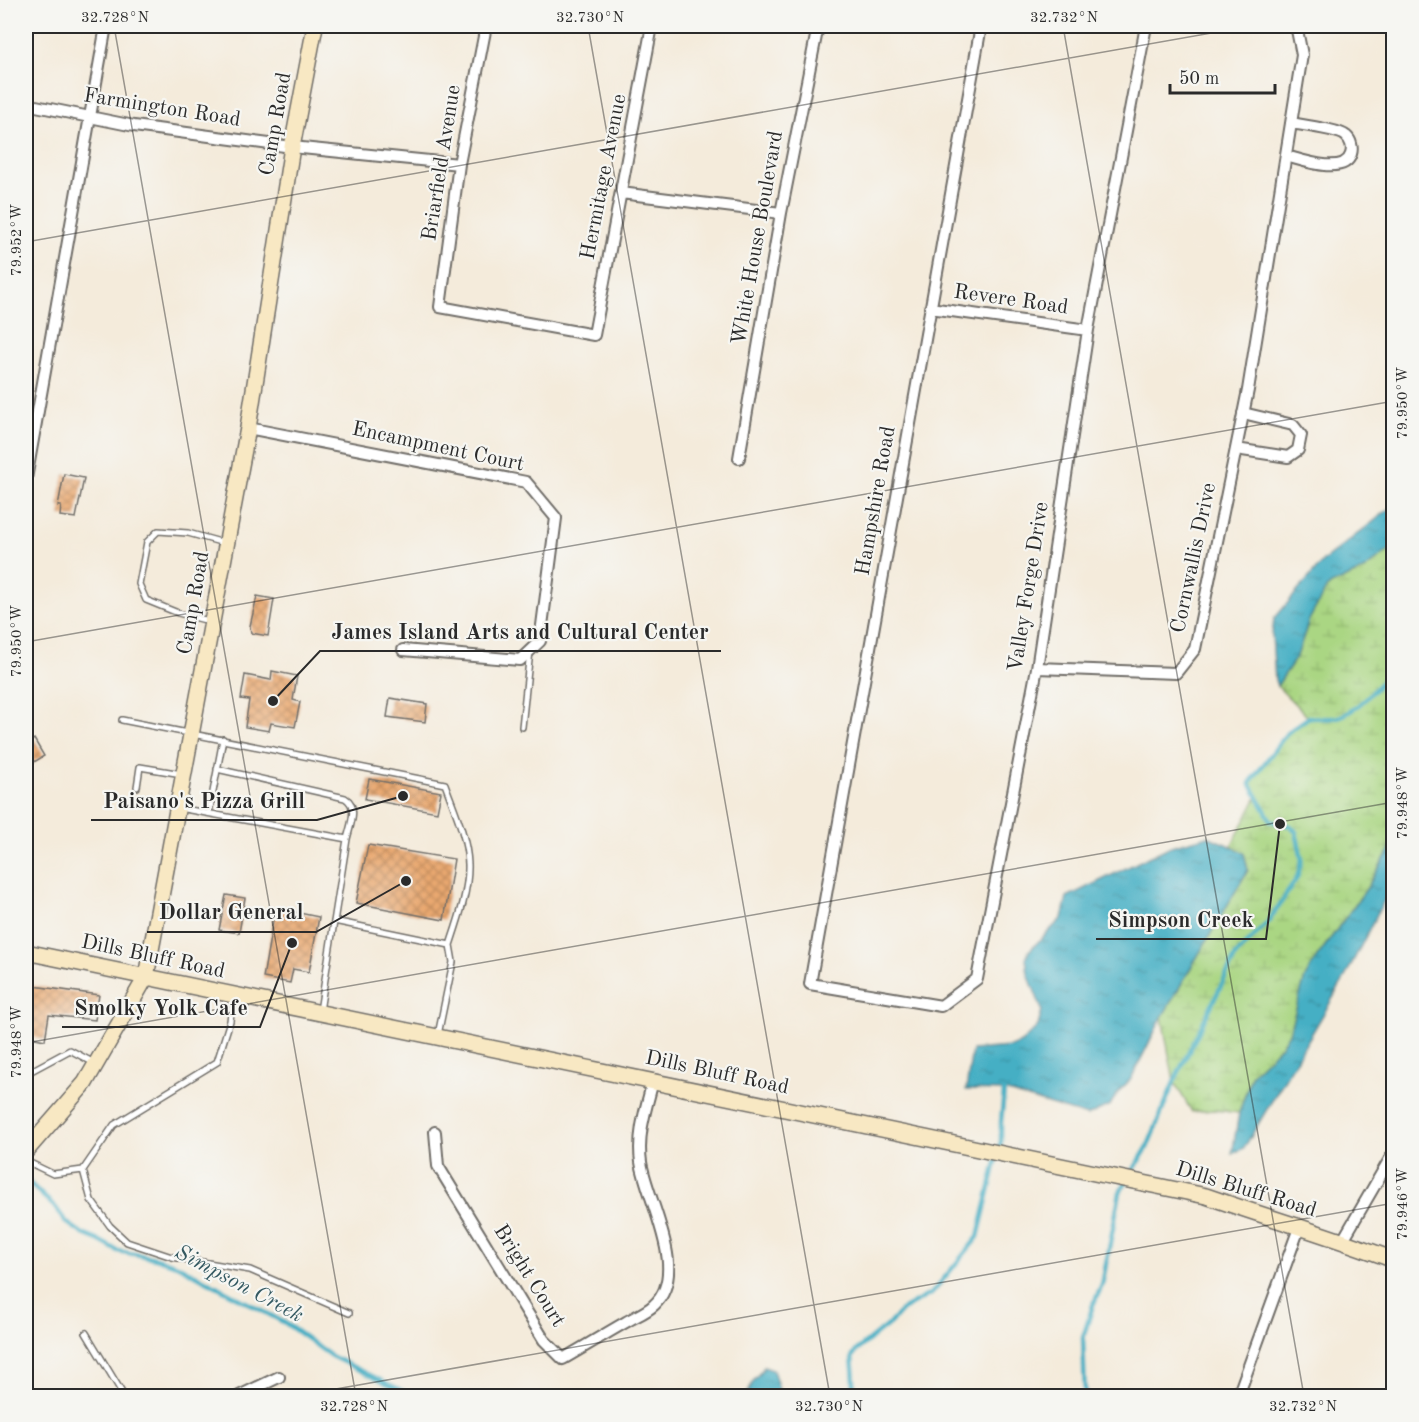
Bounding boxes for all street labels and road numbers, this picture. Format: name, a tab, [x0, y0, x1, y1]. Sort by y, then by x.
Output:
street label: Camp Road	[257, 71, 295, 177]
street label: Briarfield Avenue	[419, 83, 465, 243]
street label: Farmington Road	[82, 85, 242, 131]
street label: Hermitage Avenue	[578, 92, 630, 262]
street label: White House Boulevard	[729, 129, 787, 347]
street label: Revere Road	[952, 282, 1070, 318]
street label: Encampment Court	[350, 418, 526, 476]
street label: Hampshire Road	[852, 424, 900, 577]
street label: Cornwallis Drive	[1168, 481, 1220, 635]
street label: Valley Forge Drive	[1005, 500, 1053, 674]
street label: Camp Road	[175, 550, 213, 656]
street label: Dills Bluff Road	[79, 932, 227, 982]
street label: Dills Bluff Road	[643, 1048, 791, 1098]
street label: Dills Bluff Road	[1173, 1159, 1319, 1221]
street label: Bright Court	[489, 1221, 569, 1331]

